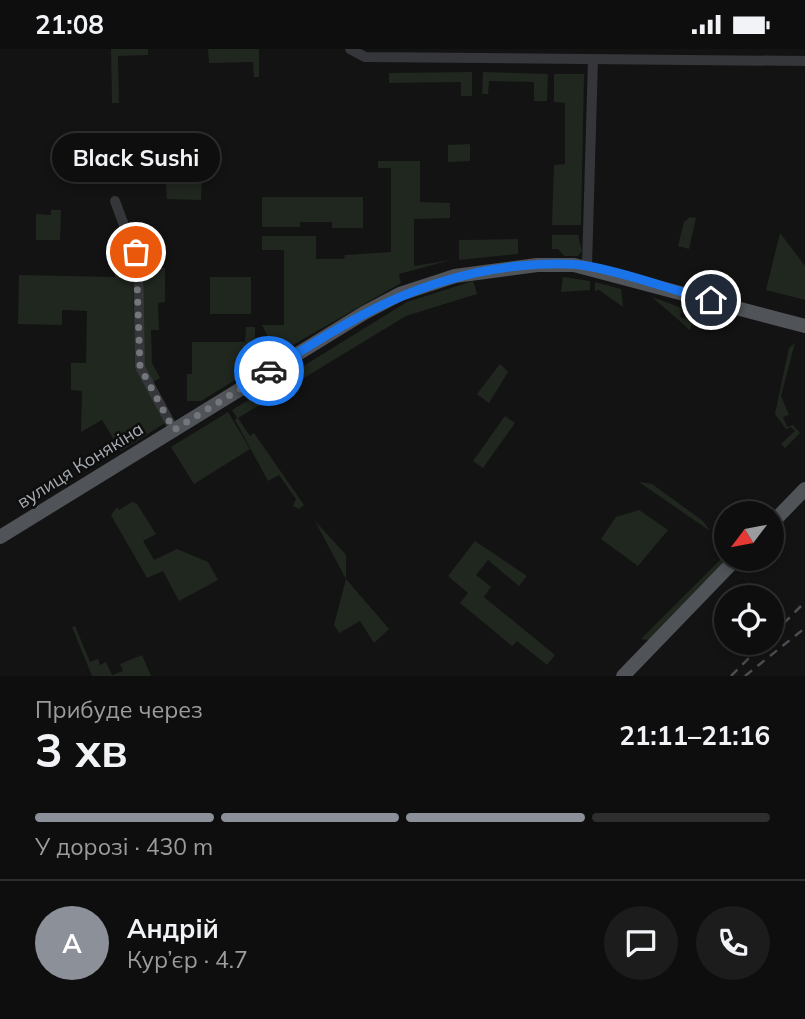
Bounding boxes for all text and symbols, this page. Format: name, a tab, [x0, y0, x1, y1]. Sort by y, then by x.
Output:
text: 21:08	[35, 8, 104, 41]
callout: Black Sushi	[52, 133, 220, 182]
text: Black Sushi	[73, 143, 199, 172]
pin	[106, 222, 166, 282]
icon: bag	[117, 233, 155, 271]
pin	[681, 270, 741, 330]
icon: home	[692, 281, 730, 319]
courier	[234, 336, 304, 406]
icon: car	[250, 352, 288, 390]
street label: вулиця Конякіна	[13, 417, 147, 513]
north arrow	[714, 501, 784, 571]
map controls	[714, 501, 784, 655]
button: locate	[714, 585, 784, 655]
text: Прибуде через	[35, 695, 203, 724]
text: 21:11–21:16	[619, 719, 770, 752]
text: 3 хв	[35, 721, 128, 779]
text: У дорозі · 430 m	[35, 832, 213, 861]
button: chat	[604, 906, 678, 980]
button: phone	[696, 906, 770, 980]
text: Андрій	[127, 912, 219, 945]
text: А	[62, 927, 82, 960]
text: Кур’єр · 4.7	[127, 945, 248, 974]

